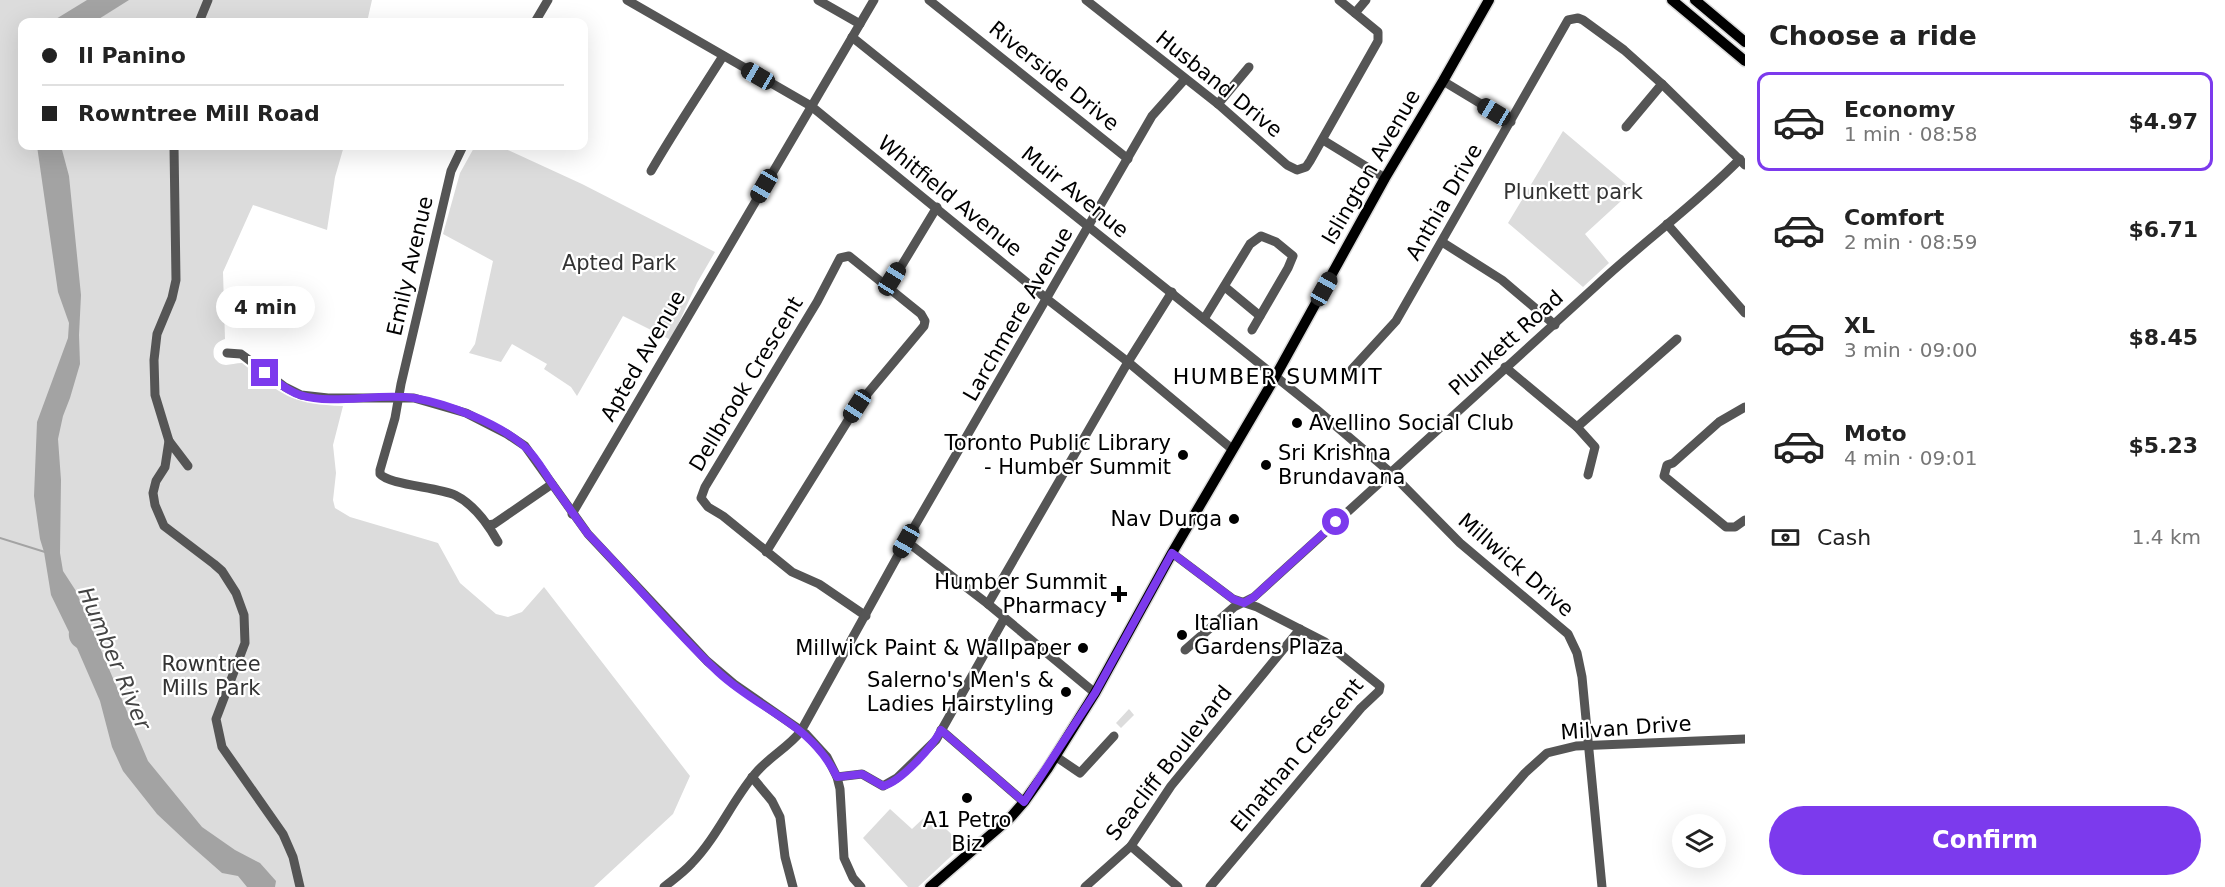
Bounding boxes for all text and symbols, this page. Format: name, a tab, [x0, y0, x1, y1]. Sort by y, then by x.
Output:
street label: Riverside Drive	[984, 16, 1124, 136]
text: Choose a ride	[1769, 20, 1977, 51]
street label: Husband Drive	[1151, 26, 1287, 142]
text: Il Panino	[78, 43, 186, 68]
car	[738, 59, 778, 93]
street label: Islington Avenue	[1317, 85, 1425, 249]
car	[1474, 95, 1514, 129]
icon: car	[1772, 95, 1826, 149]
text: Economy	[1844, 97, 1955, 122]
text: Rowntree Mill Road	[78, 101, 320, 126]
text: $4.97	[2128, 109, 2198, 134]
text: 1 min · 08:58	[1844, 122, 1978, 146]
street label: Whitfield Avenue	[873, 131, 1027, 261]
street label: Anthia Drive	[1401, 139, 1487, 265]
street label: Muir Avenue	[1017, 142, 1133, 242]
car	[747, 166, 781, 206]
park label: Plunkett park	[1503, 180, 1644, 204]
street label: Emily Avenue	[382, 194, 438, 338]
icon: car	[1772, 203, 1826, 257]
text: Comfort	[1844, 205, 1944, 230]
text: $6.71	[2128, 217, 2198, 242]
street label: Larchmere Avenue	[958, 223, 1078, 405]
text: 2 min · 08:59	[1844, 230, 1978, 254]
park label: Apted Park	[562, 251, 677, 275]
car	[875, 259, 909, 299]
car	[1307, 269, 1341, 309]
street label: Plunkett Road	[1444, 285, 1568, 401]
callout: 4 min	[216, 286, 314, 328]
street label: Apted Avenue	[596, 286, 690, 426]
street label: Dellbrook Crescent	[684, 292, 808, 476]
text: 4 min	[234, 295, 297, 319]
icon: car	[1772, 311, 1826, 365]
text: XL	[1844, 313, 1875, 338]
text: $8.45	[2128, 325, 2198, 350]
text: 3 min · 09:00	[1844, 338, 1978, 362]
route end	[251, 359, 278, 386]
district label: HUMBER SUMMIT	[1173, 364, 1383, 389]
car	[840, 386, 874, 426]
place label: Avellino Social Club	[1309, 411, 1514, 435]
marker: Avellino Social Club	[1290, 416, 1304, 430]
icon: car	[1772, 419, 1826, 473]
text: Moto	[1844, 421, 1907, 446]
place label: Toronto Public Library - Humber Summit	[944, 431, 1171, 479]
text: $5.23	[2128, 433, 2198, 458]
place label: Sri Krishna Brundavana	[1278, 441, 1405, 489]
text: 4 min · 09:01	[1844, 446, 1978, 470]
marker: Toronto Public Library - Humber Summit	[1176, 448, 1190, 462]
marker: Sri Krishna Brundavana	[1259, 458, 1273, 472]
place label: Nav Durga	[1110, 507, 1222, 531]
route start	[1322, 508, 1349, 535]
street label: Millwick Drive	[1453, 508, 1579, 622]
marker: Nav Durga	[1227, 512, 1241, 526]
car	[889, 521, 923, 561]
icon: cash	[1769, 521, 1802, 554]
text: Cash	[1817, 525, 1871, 550]
text: 1.4 km	[2132, 525, 2201, 549]
place label: Humber Summit Pharmacy	[934, 570, 1107, 618]
water label: Humber River	[73, 583, 157, 735]
marker: Humber Summit Pharmacy	[1112, 587, 1126, 601]
place label: Italian Gardens Plaza	[1194, 611, 1344, 659]
marker: Italian Gardens Plaza	[1175, 628, 1189, 642]
place label: Millwick Paint & Wallpaper	[795, 636, 1071, 660]
marker: Millwick Paint & Wallpaper	[1076, 641, 1090, 655]
park label: Rowntree Mills Park	[161, 652, 261, 700]
place label: Salerno's Men's & Ladies Hairstyling	[867, 668, 1054, 716]
street label: Elnathan Crescent	[1226, 674, 1368, 836]
street label: Seacliff Boulevard	[1101, 681, 1237, 845]
marker: Salerno's Men's & Ladies Hairstyling	[1059, 685, 1073, 699]
street label: Milvan Drive	[1560, 711, 1692, 745]
marker: A1 Petro Biz	[960, 791, 974, 805]
button: Confirm	[1769, 806, 2201, 875]
place label: A1 Petro Biz	[923, 808, 1011, 856]
map controls	[1672, 814, 1726, 868]
button: layers	[1672, 814, 1726, 868]

